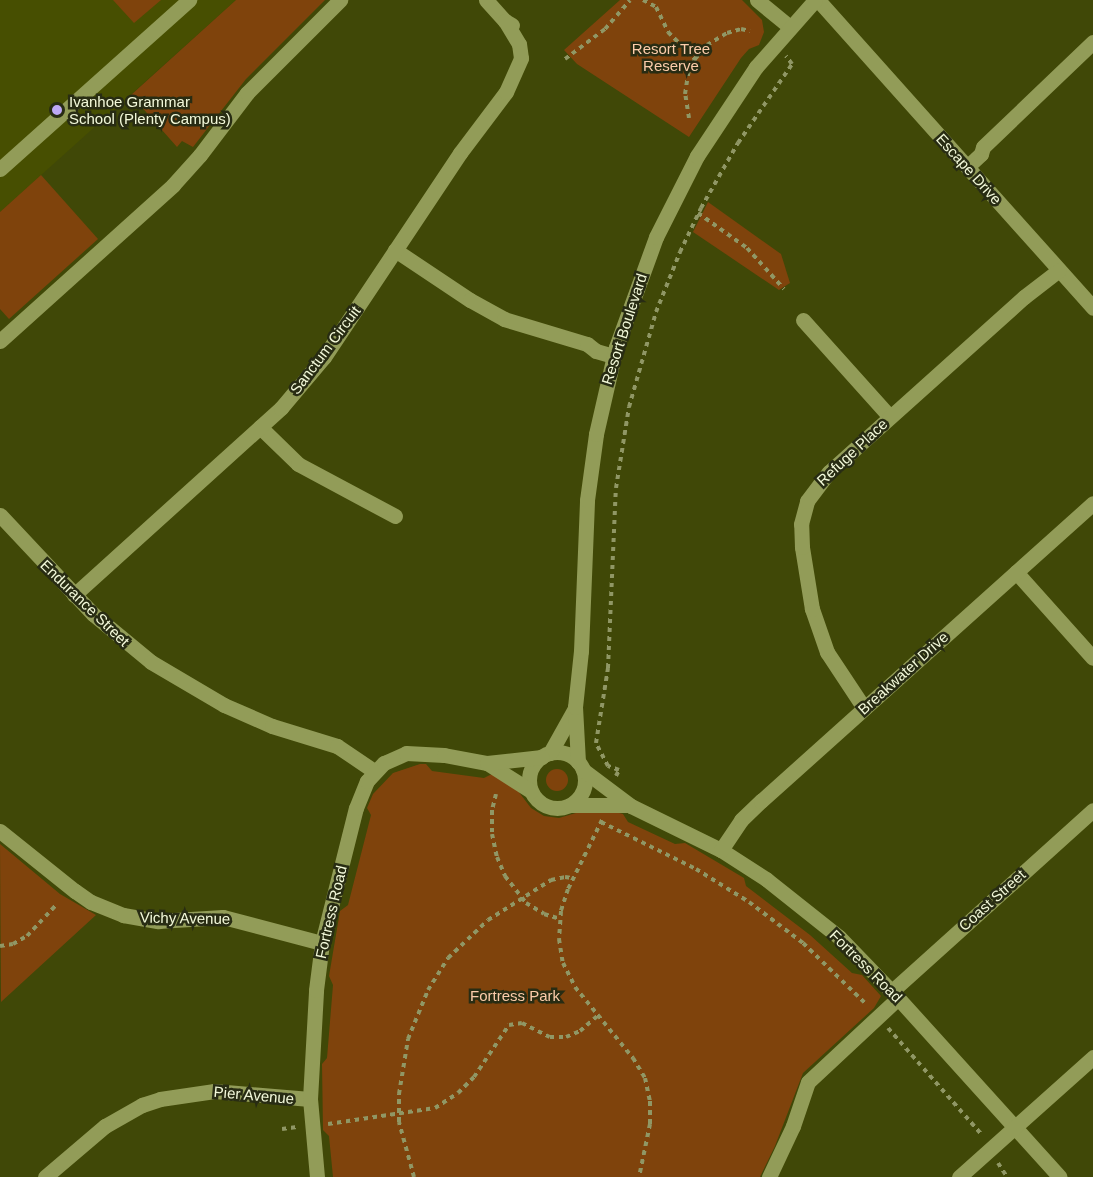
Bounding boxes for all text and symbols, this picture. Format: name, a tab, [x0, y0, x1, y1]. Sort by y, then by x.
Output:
park label: Resort Tree Reserve	[632, 39, 710, 74]
place label: Ivanhoe Grammar School (Plenty Campus)	[69, 92, 231, 127]
marker: Ivanhoe Grammar School (Plenty Campus)	[50, 103, 64, 117]
street label: Escape Drive	[932, 130, 1006, 208]
street label: Resort Boulevard	[598, 271, 650, 387]
street label: Sanctum Circuit	[286, 302, 364, 398]
street label: Refuge Place	[813, 415, 891, 489]
street label: Endurance Street	[37, 556, 133, 650]
street label: Breakwater Drive	[854, 628, 952, 718]
street label: Fortress Road	[312, 864, 350, 960]
street label: Coast Street	[955, 865, 1029, 935]
street label: Vichy Avenue	[139, 908, 231, 928]
street label: Fortress Road	[826, 926, 906, 1006]
park label: Fortress Park	[470, 987, 560, 1005]
street label: Pier Avenue	[213, 1082, 295, 1108]

